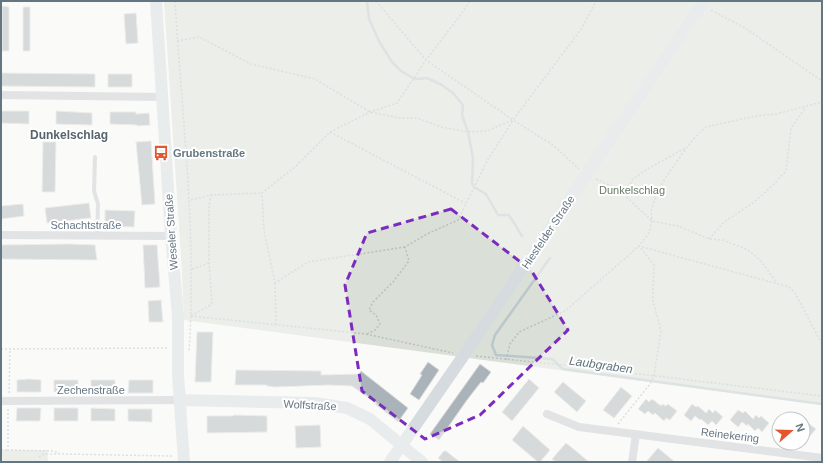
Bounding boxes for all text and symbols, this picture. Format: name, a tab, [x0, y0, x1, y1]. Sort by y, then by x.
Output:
district label: Dunkelschlag	[30, 128, 108, 142]
bus stop icon: Grubenstraße	[152, 144, 170, 162]
place label: Grubenstraße	[173, 147, 245, 159]
park label: Dunkelschlag	[599, 184, 665, 196]
street label: Hiesfelder Straße	[519, 193, 577, 271]
street label: Weseler Straße	[162, 194, 180, 270]
street label: Schachtstraße	[51, 219, 121, 231]
water label: Laubgraben	[568, 354, 634, 376]
street label: Zechenstraße	[57, 384, 125, 396]
street label: Wolfstraße	[283, 398, 337, 412]
north arrow	[771, 411, 811, 451]
text: N	[793, 422, 807, 433]
street label: Reinekering	[700, 425, 760, 445]

